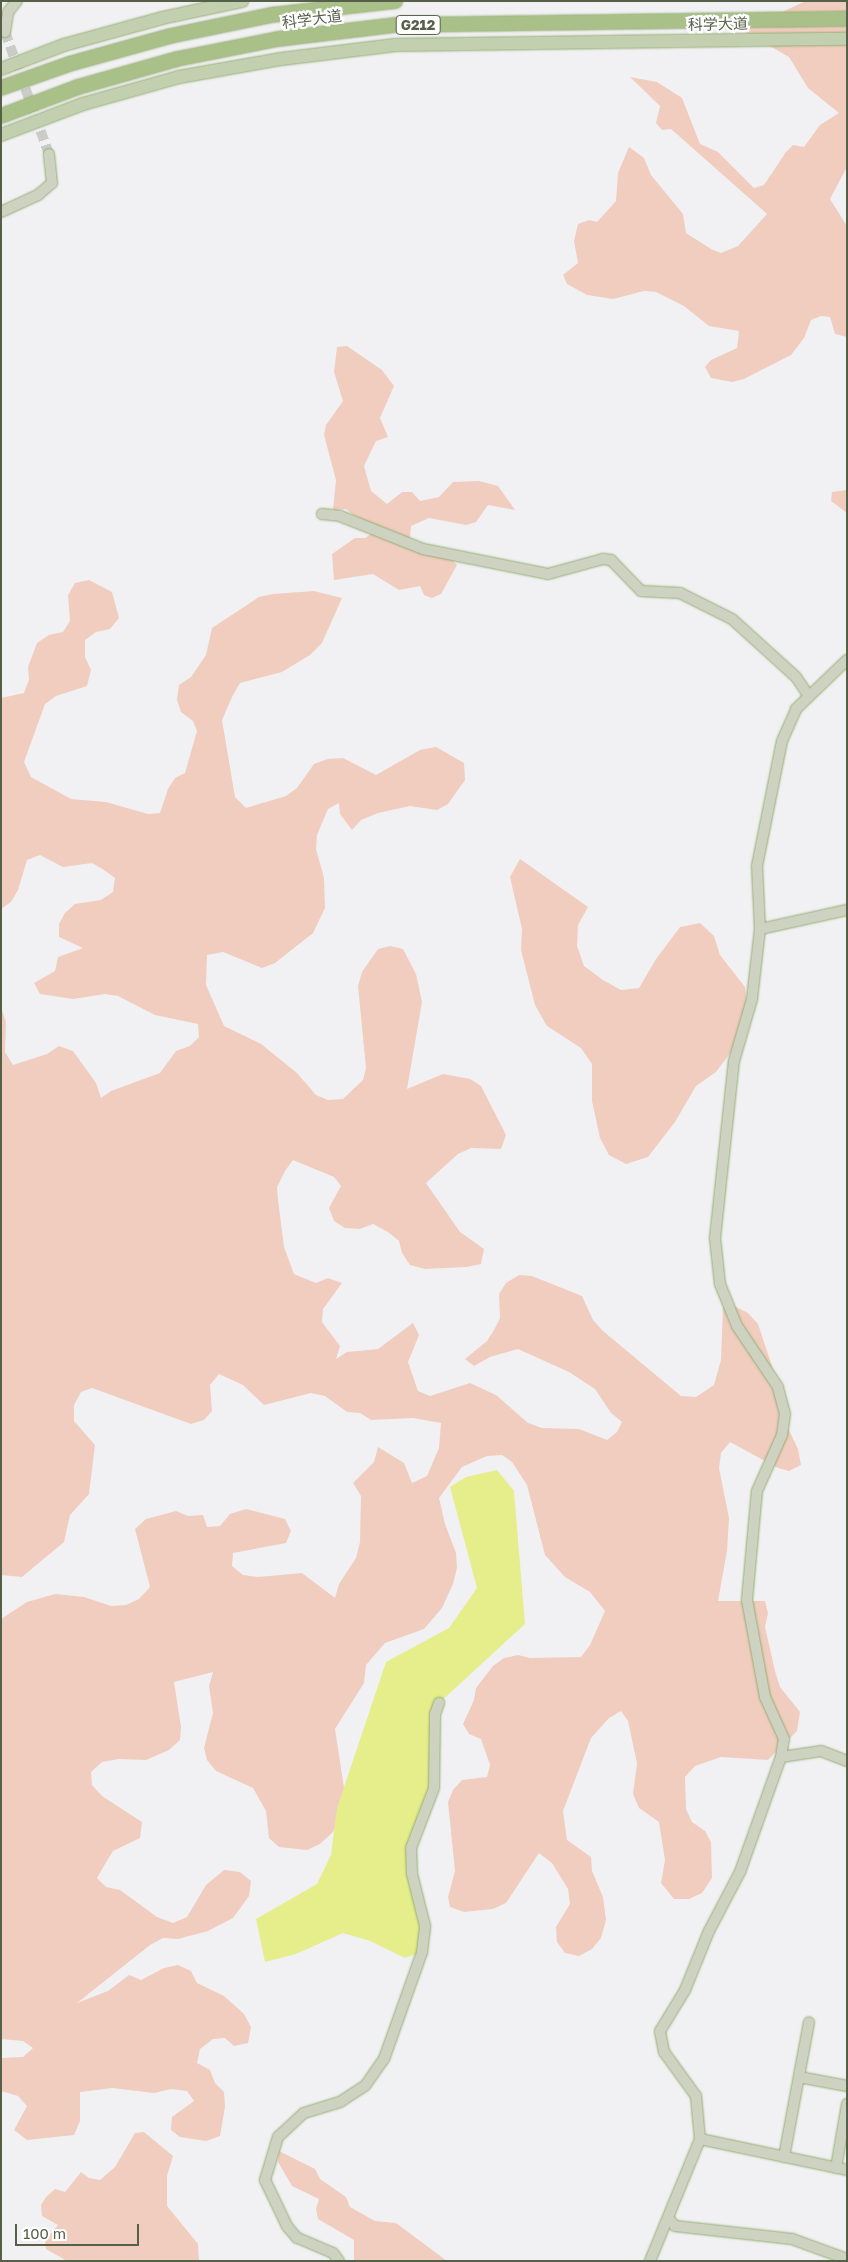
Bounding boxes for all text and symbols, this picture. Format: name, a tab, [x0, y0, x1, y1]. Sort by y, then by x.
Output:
street label: 科学大道	[281, 6, 343, 32]
road number: G212	[396, 14, 440, 36]
street label: 科学大道	[688, 14, 748, 34]
scale bar	[18, 2214, 141, 2246]
text: 100 m	[23, 2224, 66, 2242]

